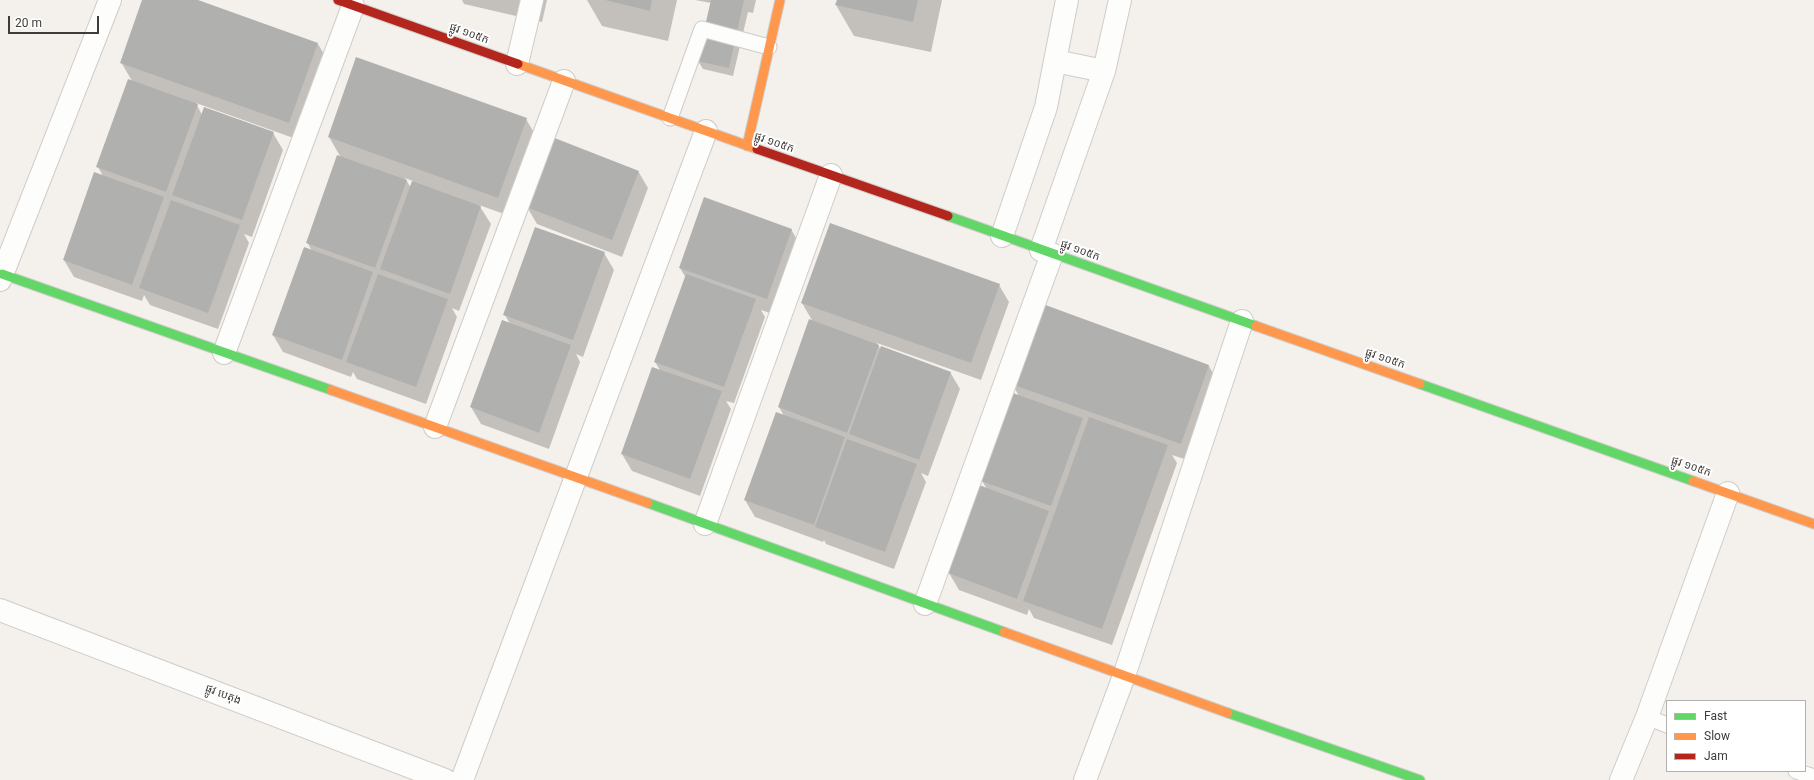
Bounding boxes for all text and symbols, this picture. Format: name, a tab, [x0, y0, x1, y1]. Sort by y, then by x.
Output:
scale bar	[10, 8, 101, 34]
text: 20 m	[15, 16, 42, 30]
street label: ផ្លូវ ១០៥ក	[447, 21, 491, 47]
street label: ផ្លូវ ១០៥ក	[752, 130, 796, 156]
street label: ផ្លូវ ១០៥ក	[1058, 238, 1102, 264]
street label: ផ្លូវ ១០៥ក	[1363, 346, 1407, 372]
street label: ផ្លូវ ១០៥ក	[1669, 454, 1713, 480]
street label: ផ្លូវ បេតុង	[203, 682, 243, 708]
legend	[1666, 700, 1806, 772]
text: Fast	[1704, 709, 1727, 723]
text: Slow	[1704, 729, 1730, 743]
text: Jam	[1704, 749, 1728, 763]

